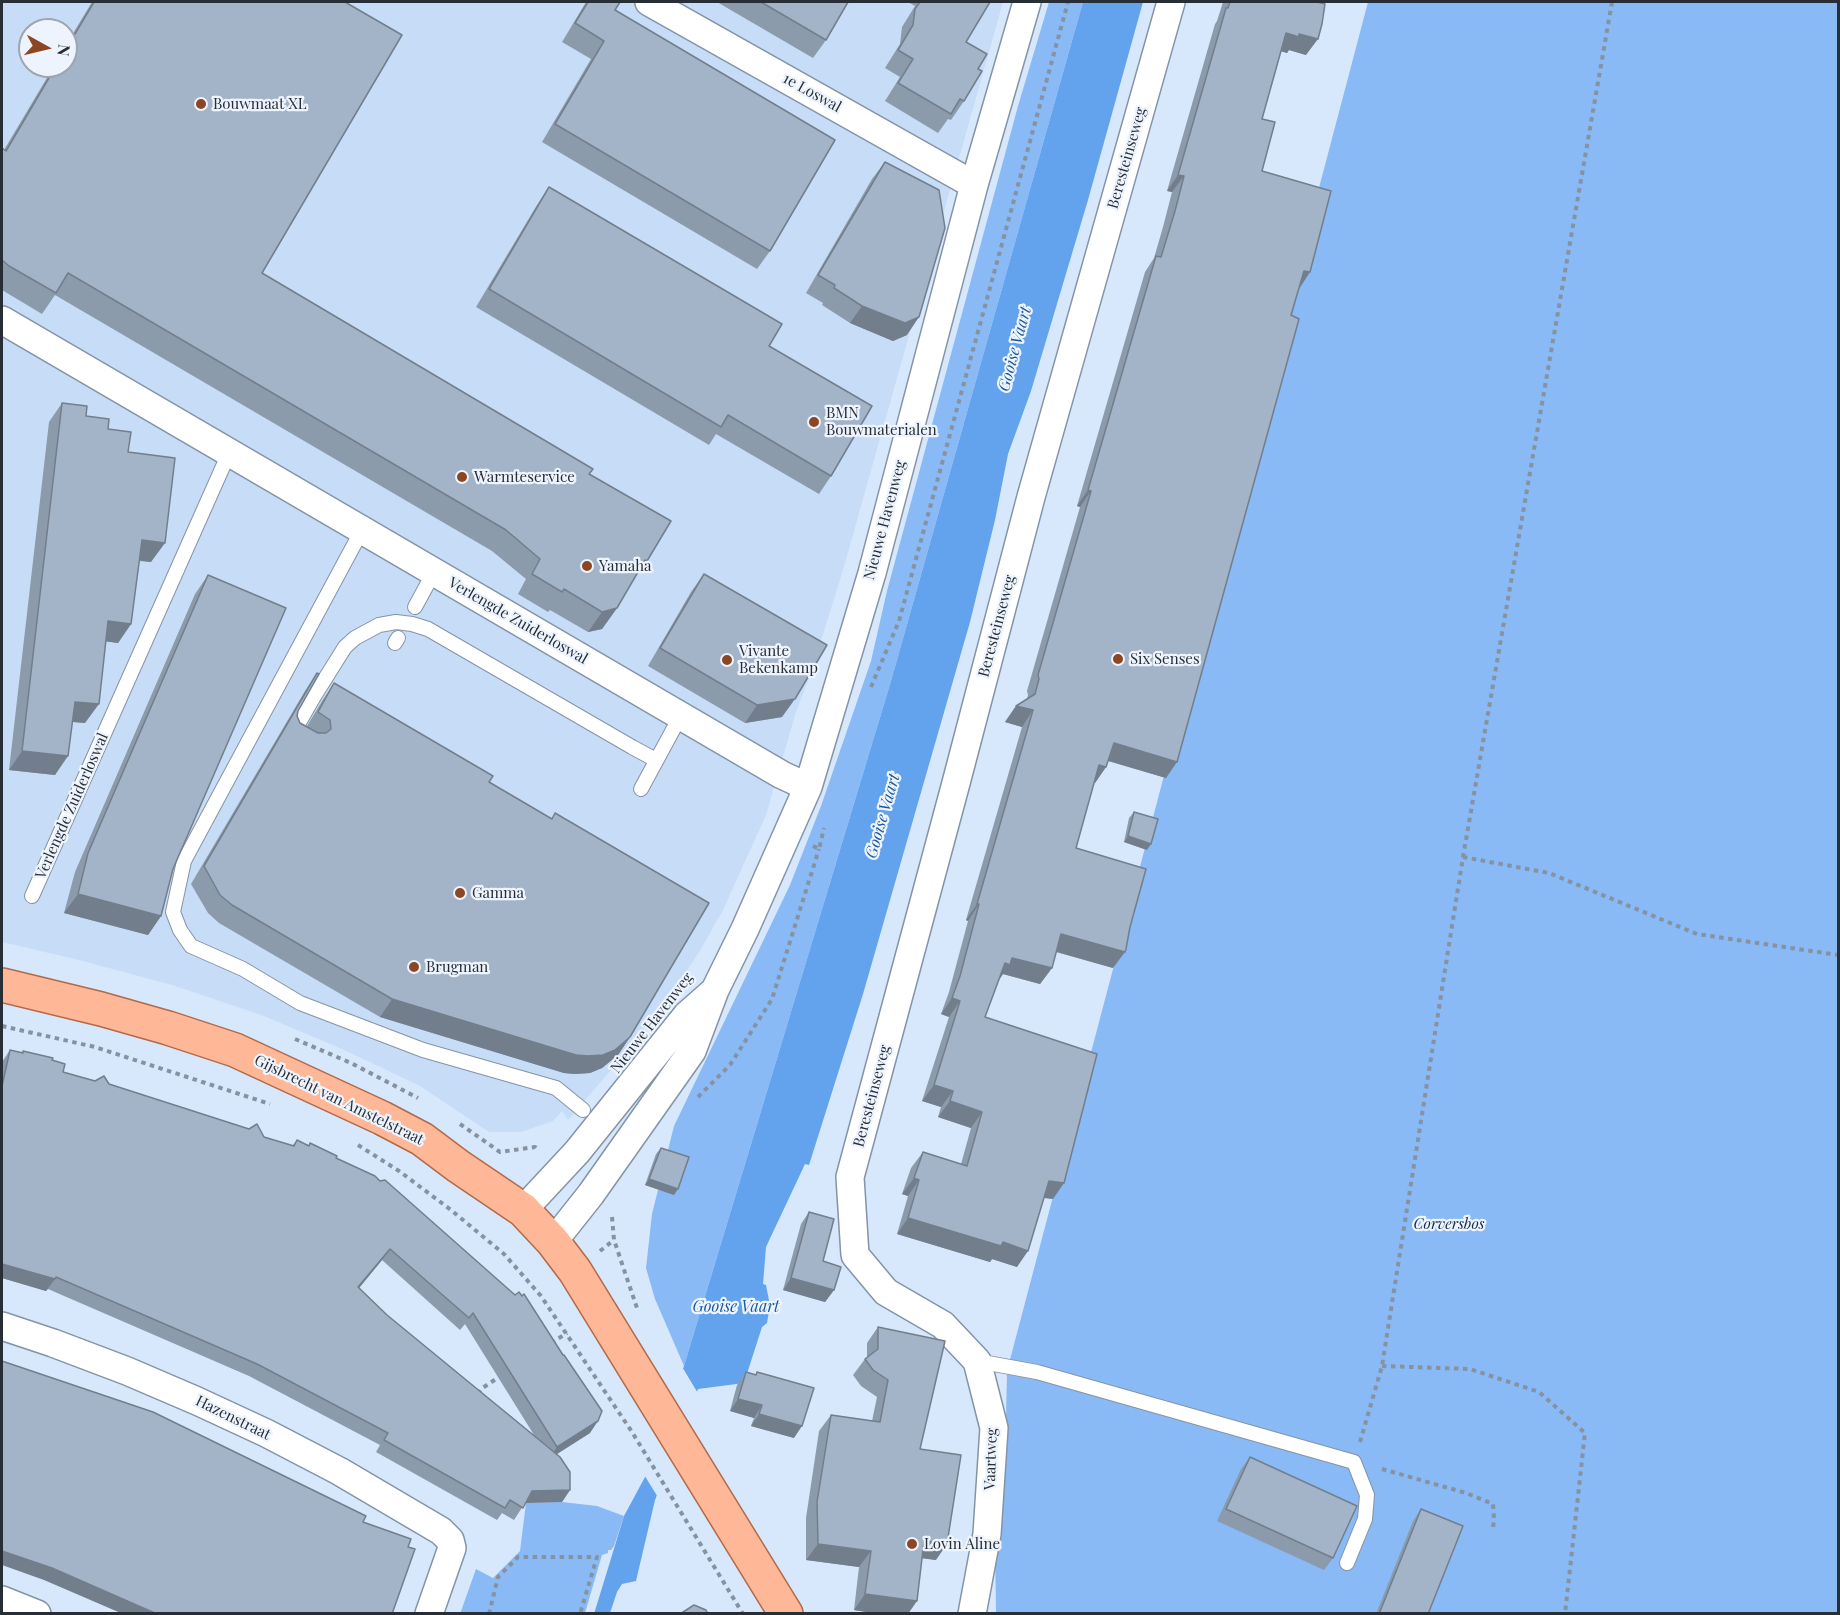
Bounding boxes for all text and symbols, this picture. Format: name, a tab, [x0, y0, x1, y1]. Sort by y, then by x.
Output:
north arrow	[18, 18, 78, 78]
text: N	[53, 43, 76, 57]
street label: 1e Loswal	[780, 70, 844, 116]
place label: Bouwmaat XL	[213, 95, 306, 113]
marker: Bouwmaat XL	[194, 97, 208, 111]
street label: Beresteinseweg	[1104, 105, 1150, 211]
water label: Gooise Vaart	[994, 305, 1036, 393]
place label: BMN Bouwmaterialen	[826, 404, 937, 439]
marker: BMN Bouwmaterialen	[807, 415, 821, 429]
street label: Nieuwe Havenweg	[860, 458, 910, 582]
place label: Warmteservice	[474, 468, 575, 486]
marker: Warmteservice	[455, 470, 469, 484]
place label: Yamaha	[599, 557, 651, 575]
marker: Yamaha	[580, 559, 594, 573]
street label: Beresteinseweg	[975, 573, 1019, 679]
street label: Verlengde Zuiderloswal	[445, 574, 591, 668]
place label: Vivante Bekenkamp	[739, 642, 818, 677]
place label: Six Senses	[1130, 650, 1200, 668]
marker: Six Senses	[1111, 652, 1125, 666]
marker: Vivante Bekenkamp	[720, 653, 734, 667]
street label: Verlengde Zuiderloswal	[32, 730, 112, 882]
water label: Gooise Vaart	[862, 772, 904, 860]
place label: Gamma	[472, 884, 524, 902]
marker: Gamma	[453, 886, 467, 900]
place label: Brugman	[426, 958, 488, 976]
marker: Brugman	[407, 960, 421, 974]
street label: Nieuwe Havenweg	[607, 969, 697, 1077]
street label: Beresteinseweg	[850, 1043, 894, 1149]
street label: Gijsbrecht van Amstelstraat	[251, 1051, 427, 1149]
park label: Corversbos	[1414, 1215, 1484, 1233]
water label: Gooise Vaart	[693, 1297, 779, 1317]
street label: Hazenstraat	[192, 1392, 274, 1444]
street label: Vaartweg	[981, 1428, 1001, 1490]
place label: Lovin Aline	[924, 1535, 1000, 1553]
marker: Lovin Aline	[905, 1537, 919, 1551]

